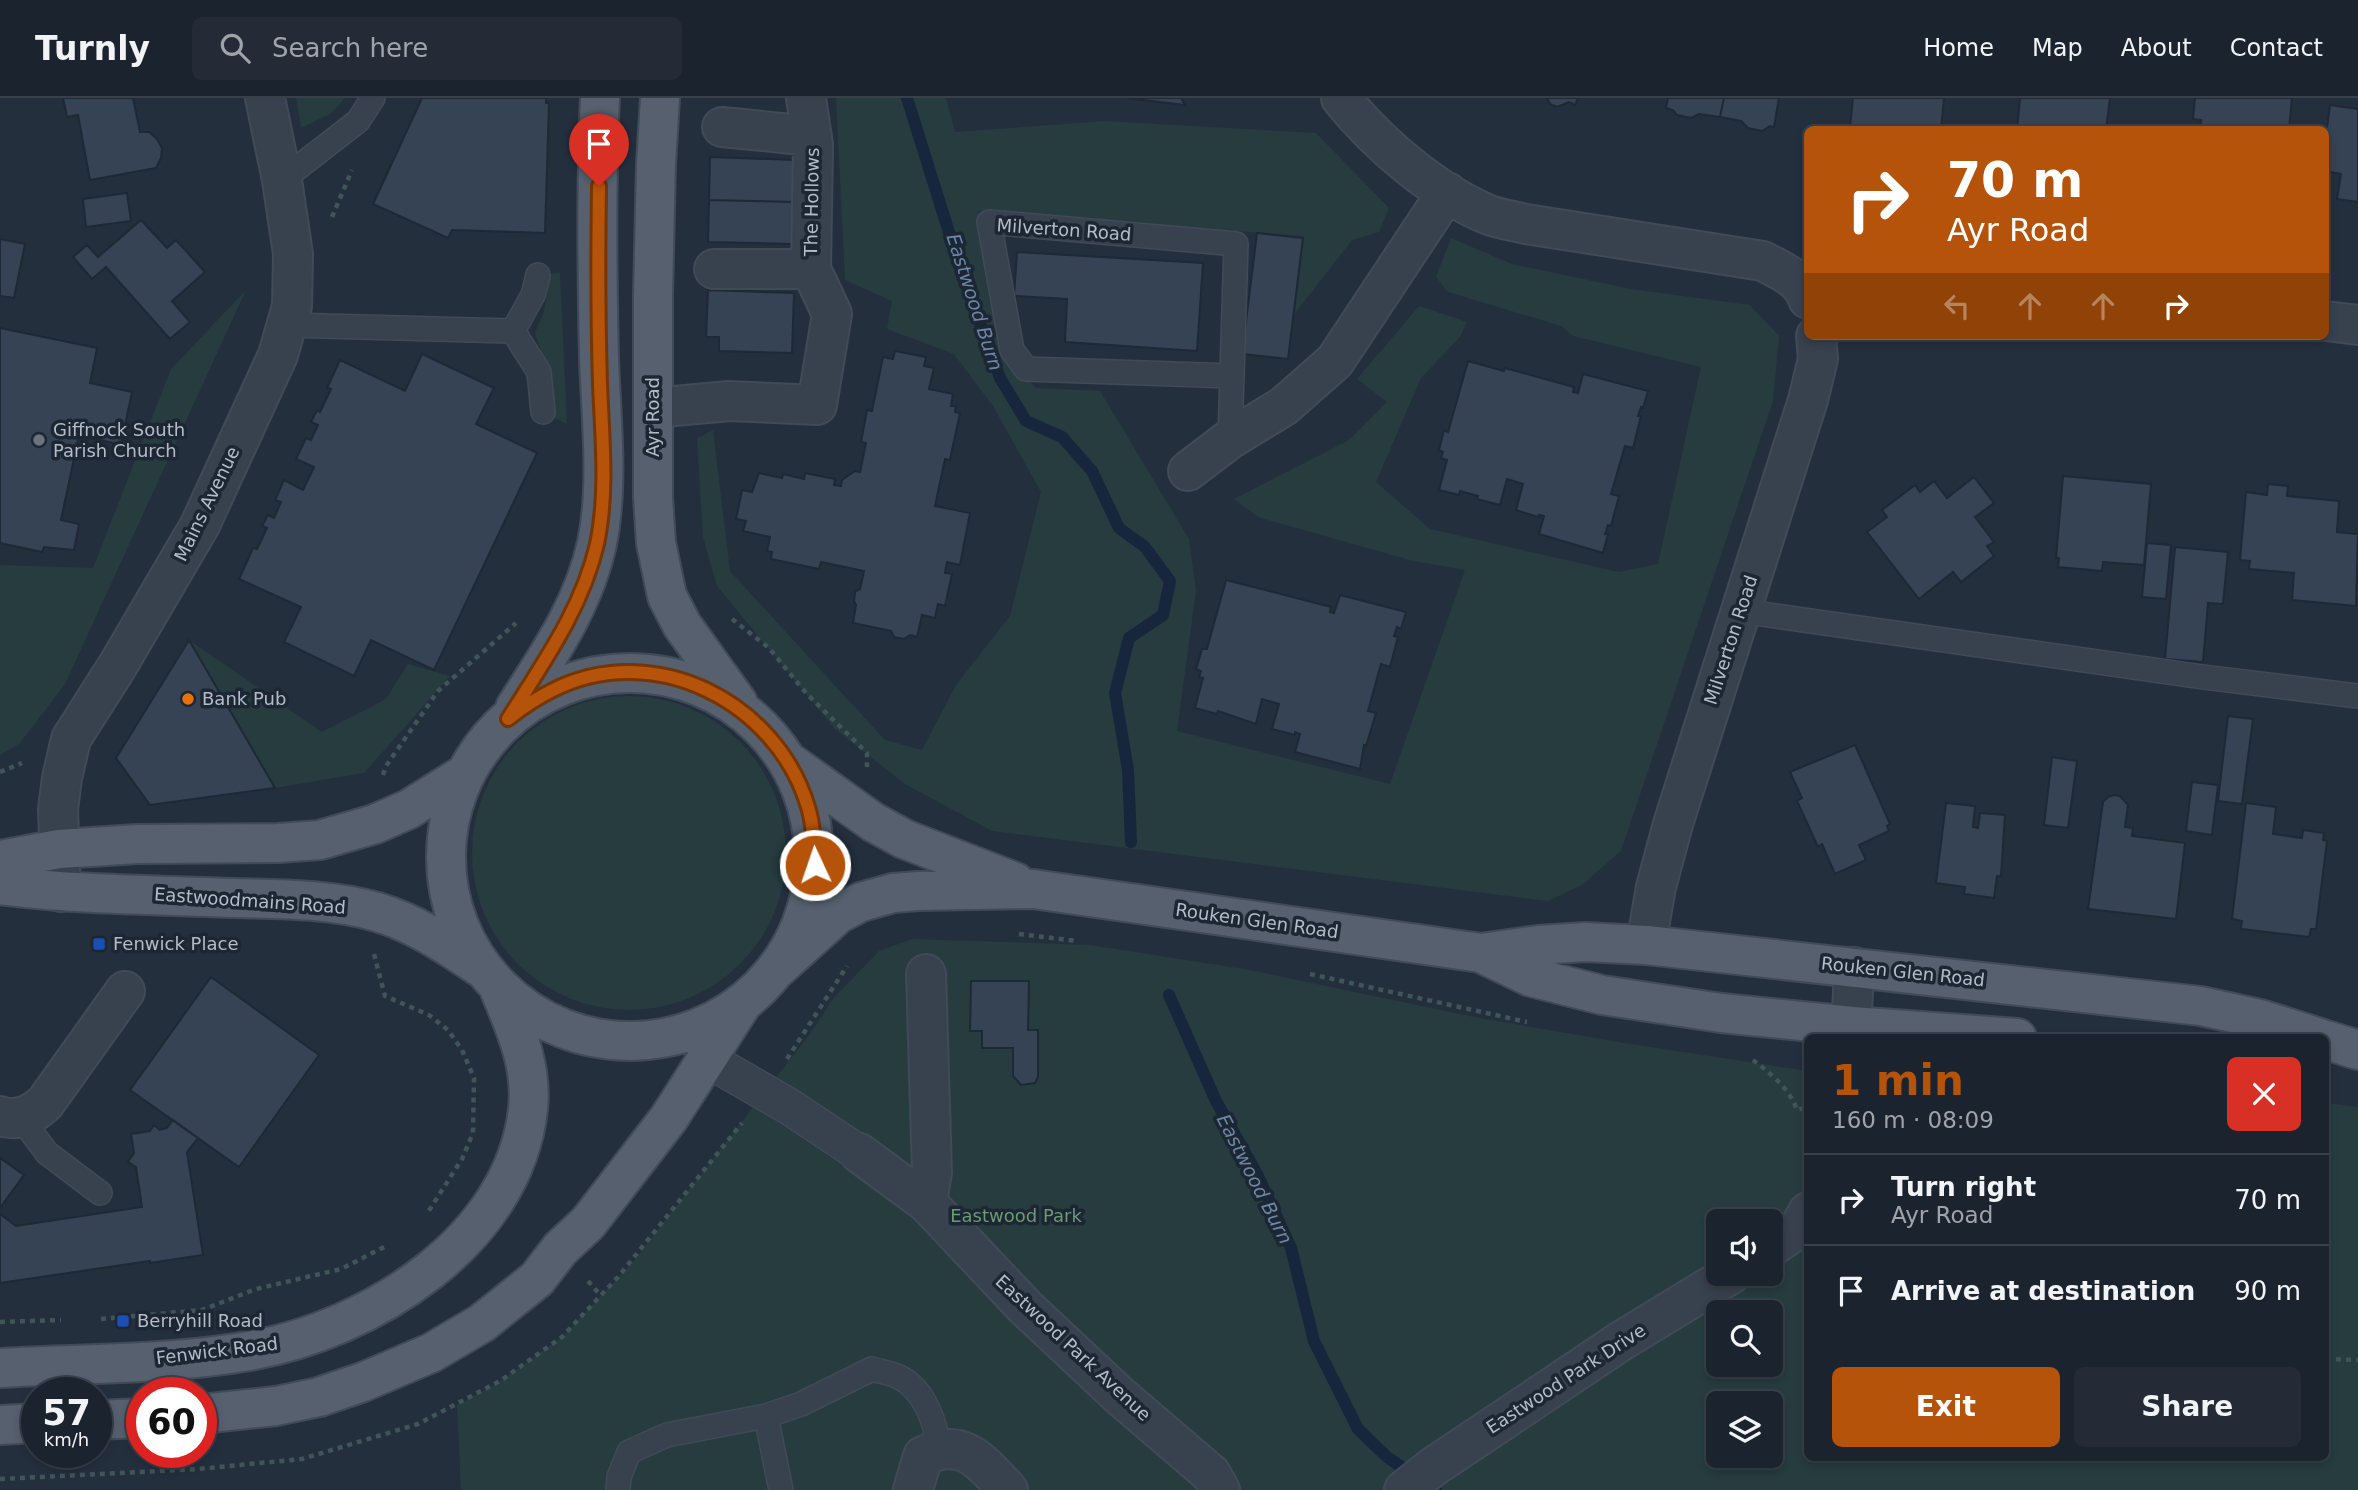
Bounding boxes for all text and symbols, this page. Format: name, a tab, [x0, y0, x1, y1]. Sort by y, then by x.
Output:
search box	[192, 17, 682, 80]
text: Turnly	[35, 29, 150, 68]
icon: search	[216, 29, 254, 67]
text: Search here	[272, 33, 428, 63]
text: Home	[1923, 34, 1994, 62]
text: Map	[2032, 34, 2083, 62]
text: About	[2121, 34, 2192, 62]
text: Contact	[2230, 34, 2323, 62]
pin	[569, 114, 629, 186]
icon: arrive	[580, 125, 618, 163]
street label: The Hollows	[800, 147, 823, 258]
text: 70 m	[1947, 152, 2083, 209]
icon: right	[1832, 154, 1923, 245]
text: Ayr Road	[1947, 211, 2089, 249]
street label: Milverton Road	[996, 214, 1132, 245]
water label: Eastwood Burn	[942, 231, 1008, 373]
icon: left	[1938, 287, 1976, 325]
icon: ahead	[2011, 287, 2049, 325]
icon: ahead	[2084, 287, 2122, 325]
icon: right	[2157, 287, 2195, 325]
street label: Ayr Road	[642, 377, 663, 457]
place label: Giffnock South Parish Church	[53, 419, 185, 461]
marker: Giffnock South Parish Church	[31, 432, 47, 448]
street label: Mains Avenue	[170, 443, 243, 565]
street label: Milverton Road	[1700, 572, 1761, 707]
place label: Bank Pub	[202, 688, 286, 709]
marker: Bank Pub	[180, 691, 196, 707]
position arrow	[778, 828, 852, 902]
street label: Eastwoodmains Road	[153, 883, 347, 918]
street label: Rouken Glen Road	[1174, 899, 1340, 942]
place label: Fenwick Place	[113, 933, 238, 954]
marker: Fenwick Place	[91, 936, 107, 952]
street label: Rouken Glen Road	[1820, 952, 1986, 991]
text: 1 min	[1832, 1056, 1964, 1105]
button: close	[2227, 1057, 2301, 1131]
text: 160 m · 08:09	[1832, 1107, 1994, 1133]
water label: Eastwood Burn	[1213, 1110, 1297, 1248]
text: Turn right	[1891, 1172, 2036, 1202]
icon: right	[1832, 1181, 1870, 1219]
text: 70 m	[2234, 1185, 2301, 1215]
text: Ayr Road	[1891, 1202, 1993, 1228]
park label: Eastwood Park	[950, 1205, 1082, 1226]
map controls	[1706, 1209, 1783, 1468]
button: sound	[1706, 1209, 1783, 1286]
street label: Eastwood Park Avenue	[991, 1270, 1155, 1425]
icon: arrive	[1832, 1272, 1870, 1310]
text: Arrive at destination	[1891, 1276, 2195, 1306]
text: 90 m	[2234, 1276, 2301, 1306]
button: search	[1706, 1300, 1783, 1377]
place label: Berryhill Road	[137, 1310, 263, 1331]
marker: Berryhill Road	[115, 1313, 131, 1329]
street label: Eastwood Park Drive	[1482, 1319, 1649, 1438]
street label: Fenwick Road	[155, 1333, 279, 1368]
button: Exit	[1832, 1367, 2060, 1447]
button: Share	[2074, 1367, 2301, 1447]
speed limit sign: 60	[126, 1377, 217, 1468]
button: layers	[1706, 1391, 1783, 1468]
text: 57	[42, 1393, 91, 1433]
text: km/h	[44, 1429, 89, 1450]

